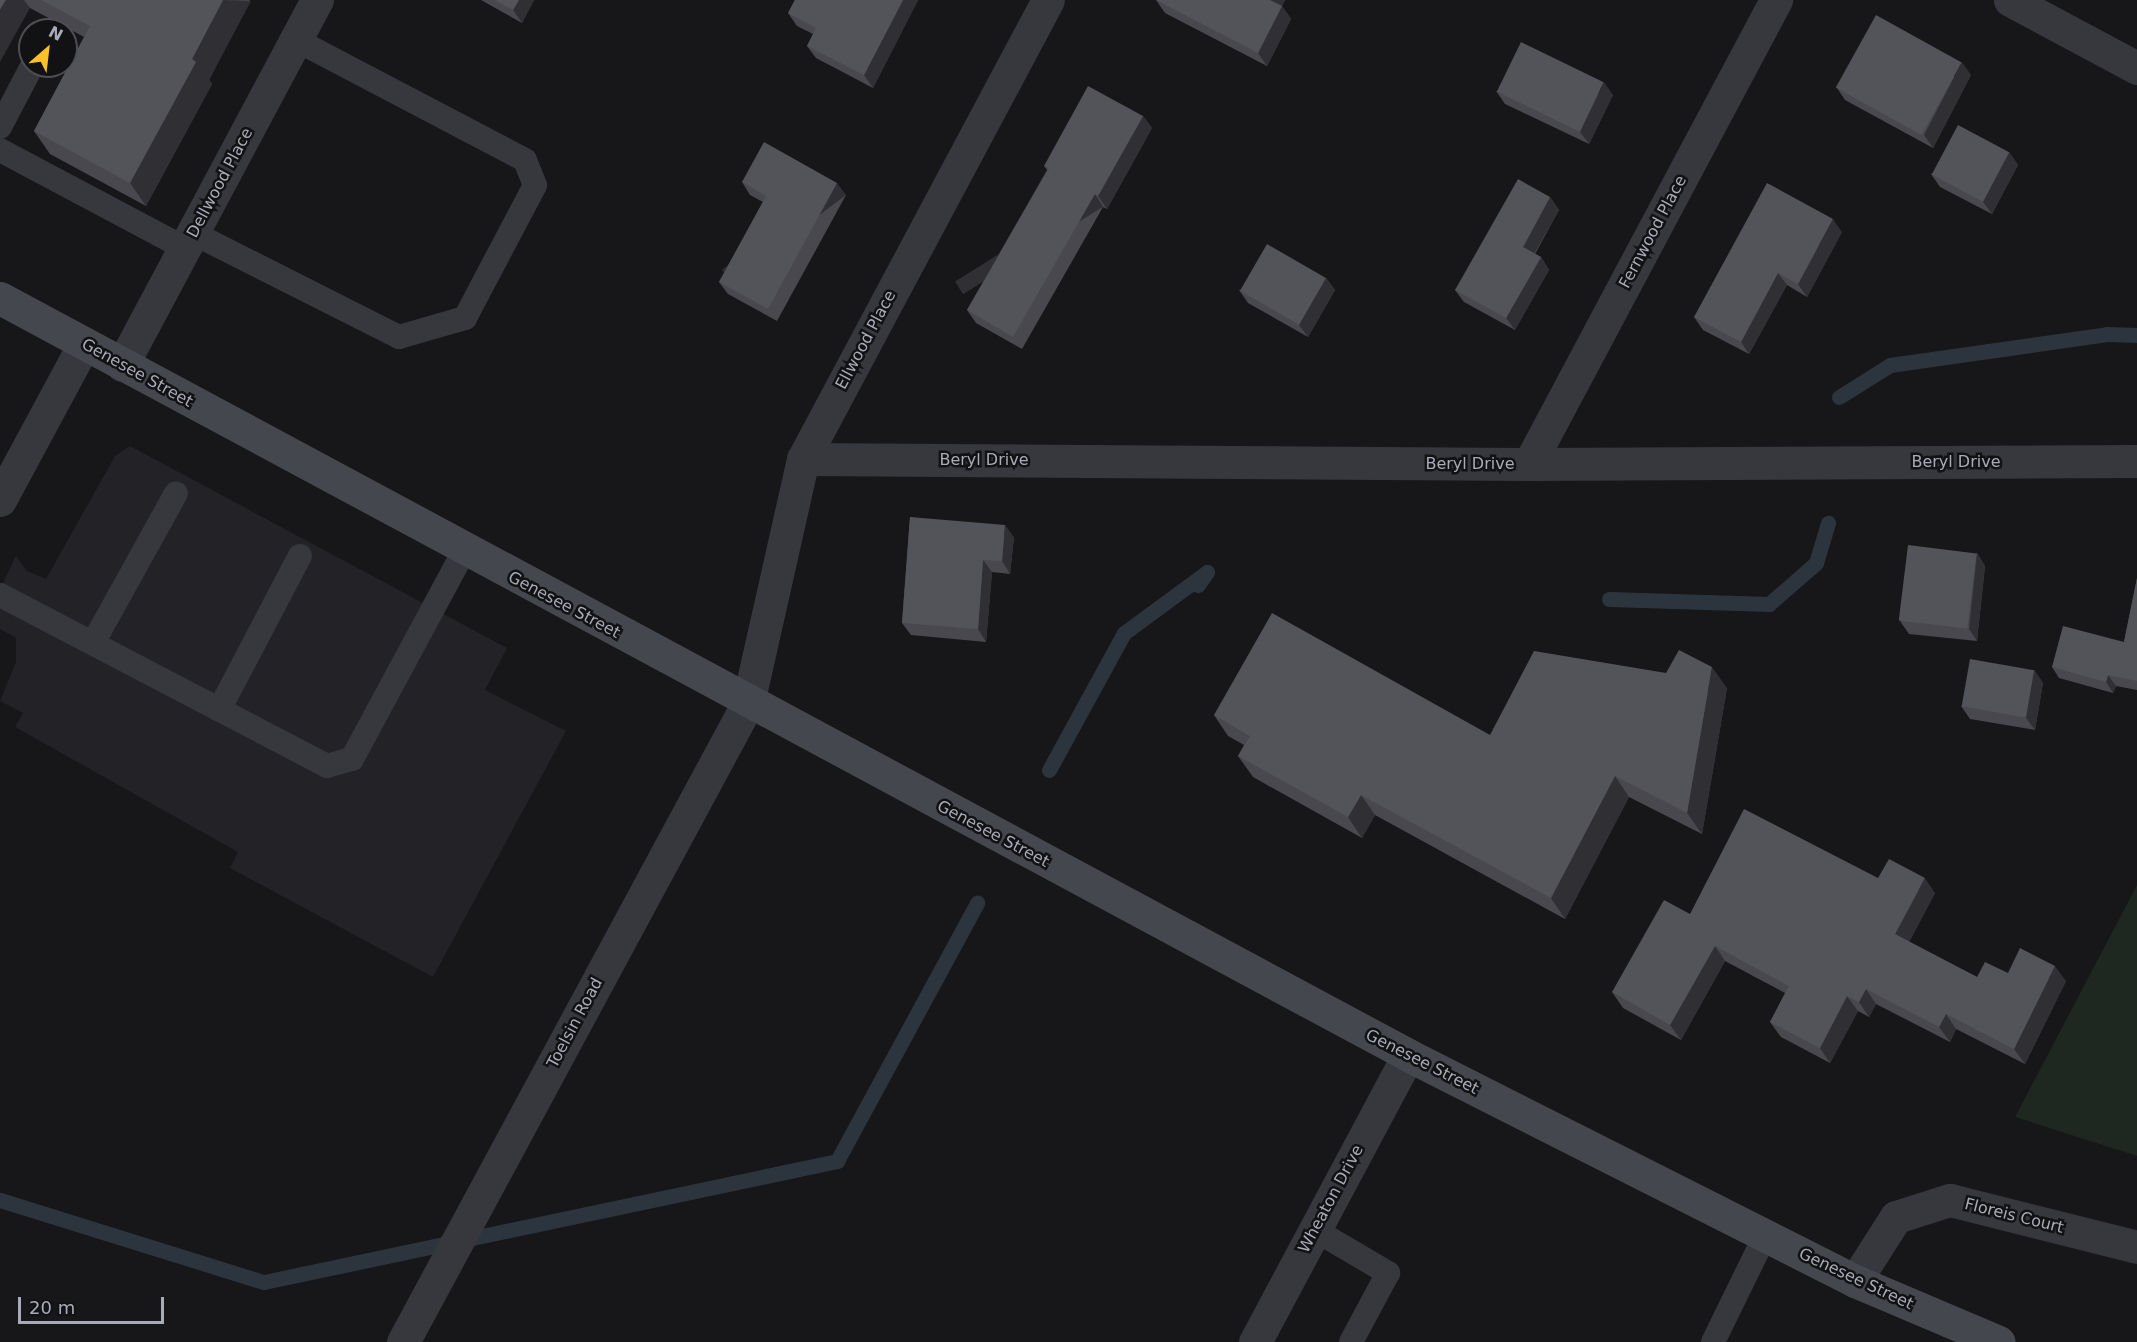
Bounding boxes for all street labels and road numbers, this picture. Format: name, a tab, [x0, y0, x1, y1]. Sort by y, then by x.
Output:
street label: Dellwood Place	[183, 125, 257, 241]
street label: Fernwood Place	[1615, 172, 1691, 292]
street label: Ellwood Place	[832, 287, 900, 393]
street label: Genesee Street	[78, 335, 196, 411]
street label: Beryl Drive	[939, 450, 1029, 470]
street label: Beryl Drive	[1911, 452, 2001, 472]
street label: Beryl Drive	[1425, 454, 1515, 474]
street label: Genesee Street	[505, 567, 623, 643]
street label: Genesee Street	[934, 796, 1052, 872]
street label: Toelsin Road	[543, 975, 607, 1071]
street label: Genesee Street	[1362, 1025, 1482, 1099]
street label: Wheaton Drive	[1294, 1142, 1368, 1256]
street label: Floreis Court	[1963, 1194, 2065, 1238]
street label: Genesee Street	[1796, 1244, 1916, 1314]

